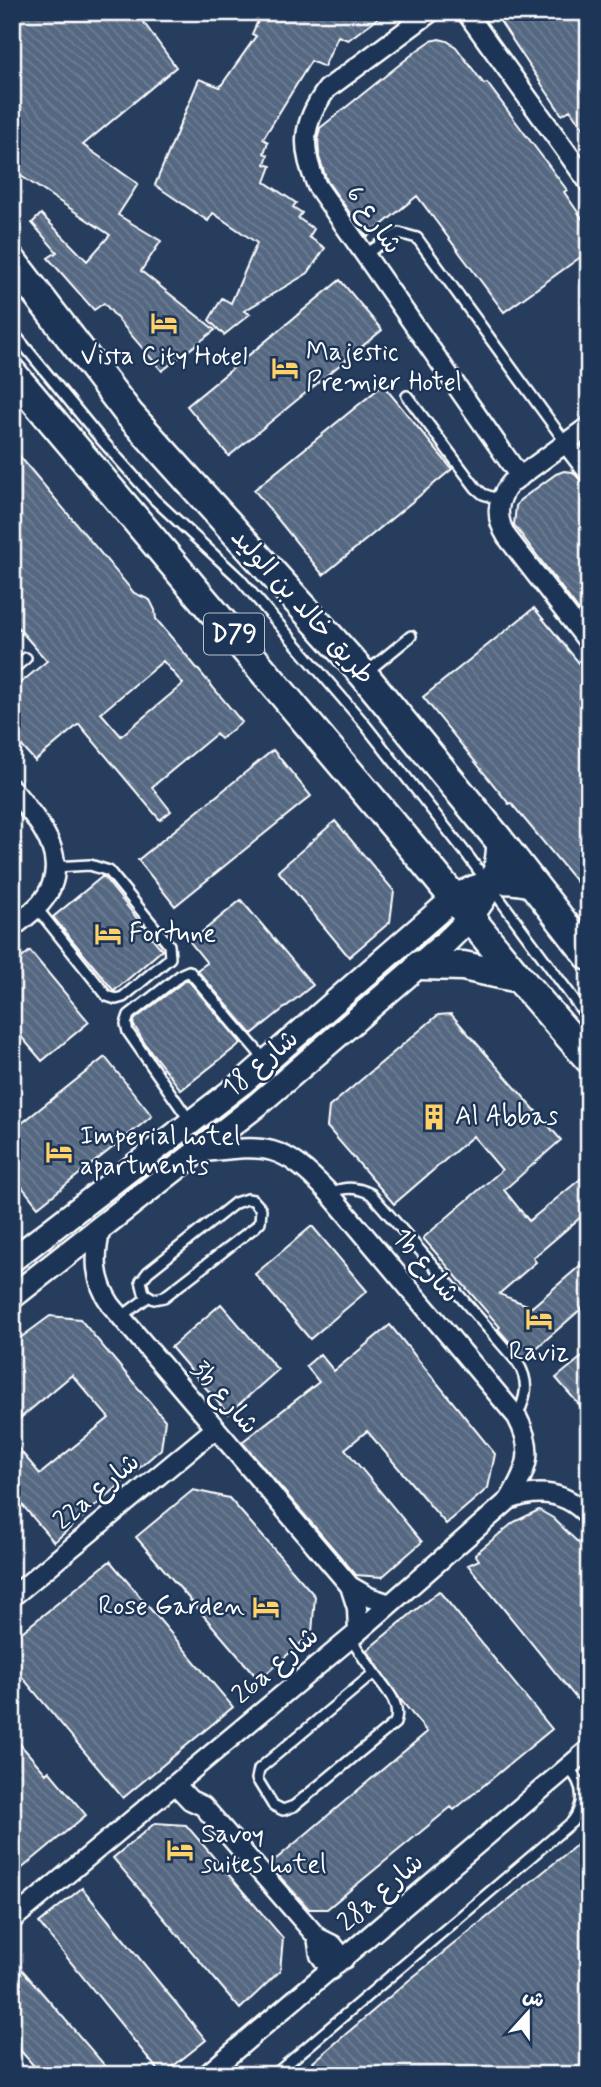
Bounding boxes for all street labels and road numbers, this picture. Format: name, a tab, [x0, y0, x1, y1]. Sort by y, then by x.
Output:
street label: شارع 6	[337, 179, 409, 261]
street label: طريق خالد بن الوليد	[223, 522, 381, 692]
road number: D79	[204, 614, 264, 654]
street label: شارع 18	[216, 1022, 306, 1106]
street label: 1b شارع	[384, 1221, 466, 1311]
street label: 3b شارع	[182, 1354, 266, 1442]
street label: 22a شارع	[47, 1446, 147, 1538]
street label: 26a شارع	[225, 1620, 327, 1712]
street label: 28a شارع	[331, 1846, 431, 1940]

